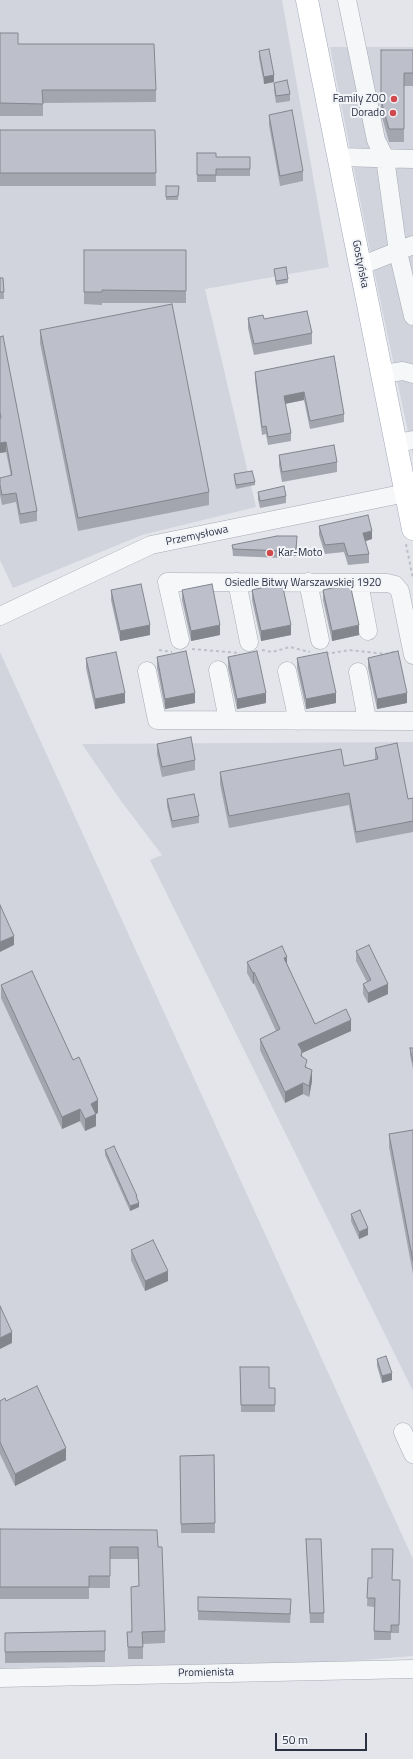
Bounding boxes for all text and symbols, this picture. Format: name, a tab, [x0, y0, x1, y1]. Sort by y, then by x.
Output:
place label: Family ZOO	[333, 92, 386, 106]
marker: Family ZOO	[389, 94, 399, 104]
place label: Dorado	[351, 106, 385, 120]
marker: Dorado	[388, 108, 398, 118]
street label: Gostyńska	[349, 239, 371, 289]
street label: Przemysłowa	[165, 523, 229, 549]
place label: Kar-Moto	[278, 546, 323, 560]
marker: Kar-Moto	[265, 548, 275, 558]
street label: Osiedle Bitwy Warszawskiej 1920	[225, 576, 381, 590]
street label: Promienista	[178, 1666, 234, 1680]
scale bar	[277, 1725, 369, 1751]
text: 50 m	[282, 1730, 308, 1749]

